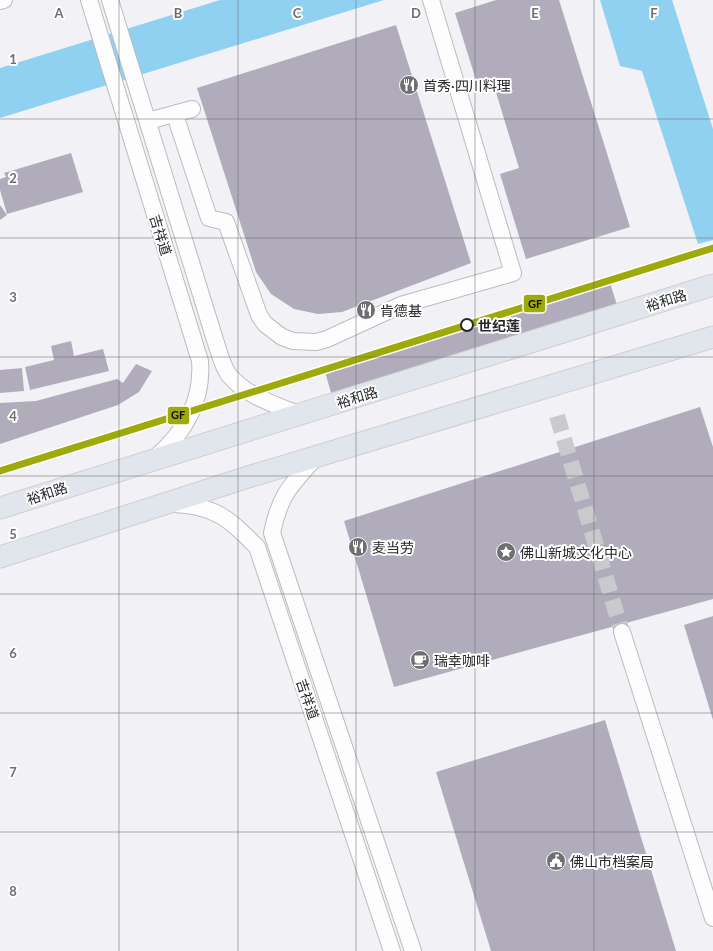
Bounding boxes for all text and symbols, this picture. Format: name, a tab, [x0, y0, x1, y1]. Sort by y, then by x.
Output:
text: A	[53, 5, 64, 21]
text: B	[174, 5, 183, 21]
text: C	[293, 5, 302, 21]
text: D	[411, 5, 421, 21]
text: E	[531, 5, 539, 21]
text: F	[650, 5, 658, 21]
text: 1	[9, 51, 17, 67]
restaurant icon: 首秀·四川料理	[398, 74, 420, 96]
place label: 首秀·四川料理	[423, 77, 511, 94]
text: 2	[9, 170, 17, 186]
street label: 吉祥道	[147, 212, 175, 258]
street label: 裕和路	[643, 286, 689, 314]
text: 3	[9, 289, 17, 305]
line badge: GF	[523, 294, 546, 313]
text: GF	[528, 297, 542, 310]
restaurant icon: 肯德基	[355, 299, 377, 321]
place label: 肯德基	[380, 302, 422, 319]
place label: 世纪莲	[478, 317, 520, 334]
marker: 世纪莲	[460, 318, 474, 332]
street label: 裕和路	[334, 383, 380, 411]
line badge: GF	[167, 406, 190, 425]
text: 4	[9, 408, 17, 424]
text: GF	[171, 408, 185, 421]
street label: 裕和路	[24, 478, 70, 508]
text: 5	[9, 526, 17, 542]
restaurant icon: 麦当劳	[347, 536, 369, 558]
place label: 麦当劳	[372, 539, 414, 556]
place icon: 佛山新城文化中心	[495, 541, 517, 563]
place label: 佛山新城文化中心	[520, 544, 632, 561]
text: 6	[9, 645, 17, 661]
cafe icon: 瑞幸咖啡	[409, 649, 431, 671]
place label: 瑞幸咖啡	[434, 652, 490, 669]
street label: 吉祥道	[293, 676, 323, 722]
text: 7	[9, 764, 17, 780]
public building icon: 佛山市档案局	[545, 850, 567, 872]
place label: 佛山市档案局	[570, 853, 654, 870]
text: 8	[9, 883, 17, 899]

